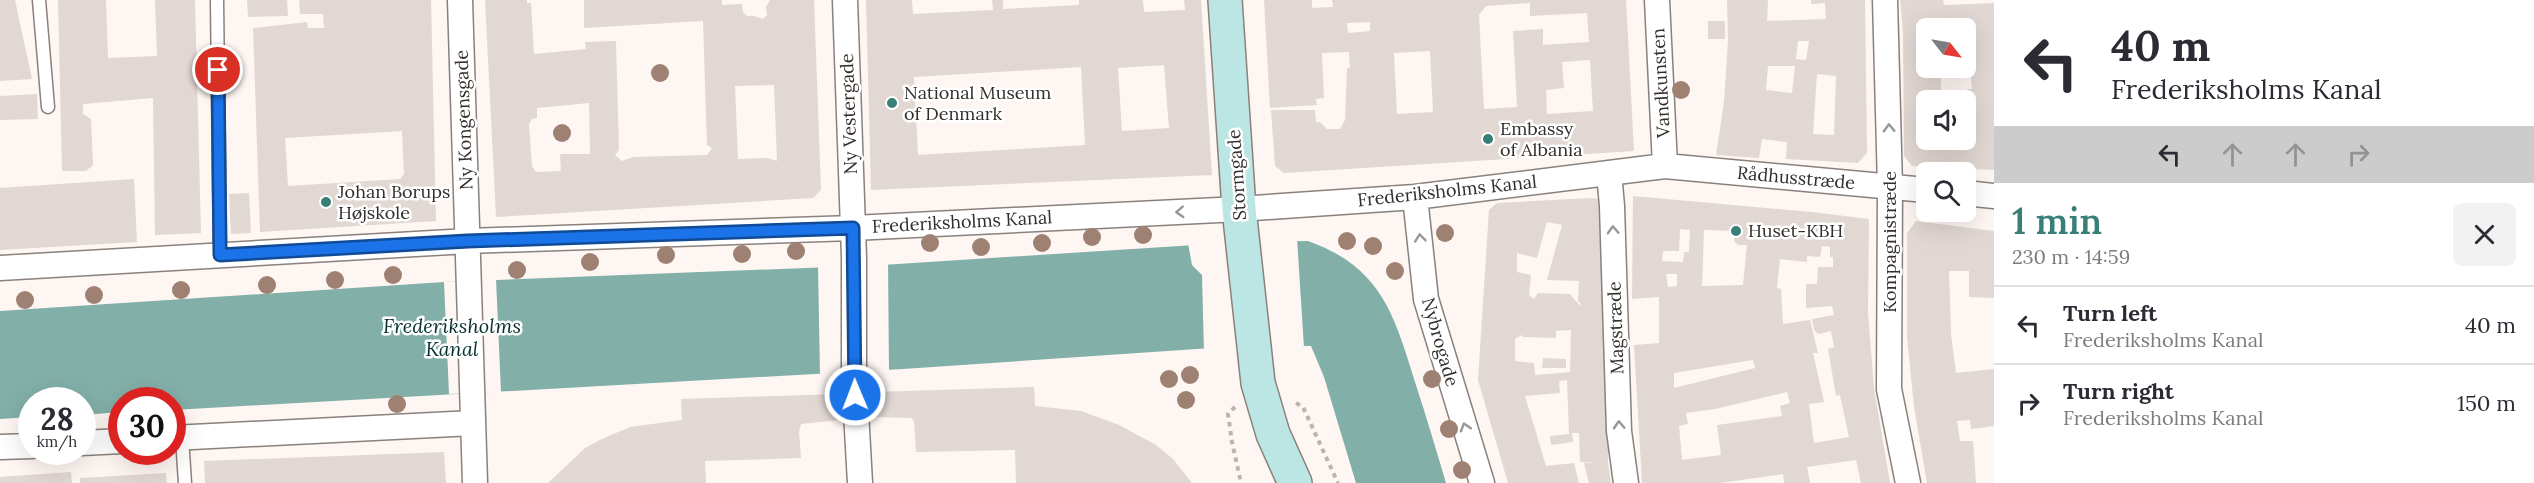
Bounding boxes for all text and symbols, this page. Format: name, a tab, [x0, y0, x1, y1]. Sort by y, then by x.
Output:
north arrow	[1916, 18, 1976, 78]
map controls	[1916, 18, 1976, 222]
text: 40 m	[2111, 19, 2210, 73]
icon: left	[2012, 24, 2090, 102]
street label: Vandkunsten	[1646, 28, 1675, 139]
pin	[192, 44, 243, 95]
street label: Ny Kongensgade	[450, 49, 477, 190]
icon: arrive	[201, 53, 234, 86]
street label: Ny Vestergade	[835, 53, 862, 175]
text: Frederiksholms Kanal	[2111, 72, 2382, 106]
place label: National Museum of Denmark	[904, 81, 1051, 125]
button: sound	[1916, 90, 1976, 150]
marker: National Museum of Denmark	[885, 96, 899, 110]
place label: Embassy of Albania	[1500, 117, 1582, 161]
one-way arrow	[1882, 124, 1895, 133]
street label: Stormgade	[1222, 128, 1251, 221]
marker: Embassy of Albania	[1481, 132, 1495, 146]
icon: left	[2153, 138, 2186, 171]
icon: ahead	[2216, 138, 2249, 171]
icon: ahead	[2279, 138, 2312, 171]
icon: right	[2342, 138, 2375, 171]
street label: Rådhusstræde	[1736, 161, 1856, 194]
button: search	[1916, 162, 1976, 222]
street label: Frederiksholms Kanal	[1356, 170, 1538, 211]
street label: Kompagnistræde	[1878, 171, 1901, 313]
place label: Johan Borups Højskole	[337, 180, 450, 224]
marker: Johan Borups Højskole	[319, 195, 333, 209]
text: 1 min	[2012, 198, 2102, 244]
button: close	[2453, 203, 2516, 266]
street label: Frederiksholms Kanal	[871, 205, 1053, 238]
one-way arrow	[1176, 205, 1185, 218]
place label: Huset-KBH	[1748, 219, 1843, 242]
marker: Huset-KBH	[1729, 224, 1743, 238]
one-way arrow	[1607, 226, 1619, 235]
one-way arrow	[1414, 234, 1426, 243]
text: 230 m · 14:59	[2012, 244, 2130, 269]
street label: Magstræde	[1602, 281, 1629, 375]
street label: Nybrogade	[1417, 295, 1464, 389]
text: Turn left	[2063, 299, 2157, 327]
icon: left	[2012, 309, 2045, 342]
text: 40 m	[2465, 311, 2516, 339]
water label: Frederiksholms Kanal	[383, 313, 521, 361]
text: Frederiksholms Kanal	[2063, 327, 2264, 352]
position arrow	[823, 363, 887, 427]
text: Turn right	[2063, 377, 2174, 405]
speed limit sign: 30	[108, 387, 186, 465]
icon: right	[2012, 387, 2045, 420]
text: 150 m	[2457, 389, 2516, 417]
text: 28	[40, 400, 74, 438]
text: Frederiksholms Kanal	[2063, 405, 2264, 430]
one-way arrow	[1612, 421, 1625, 430]
one-way arrow	[1460, 422, 1472, 433]
text: km/h	[37, 432, 77, 451]

